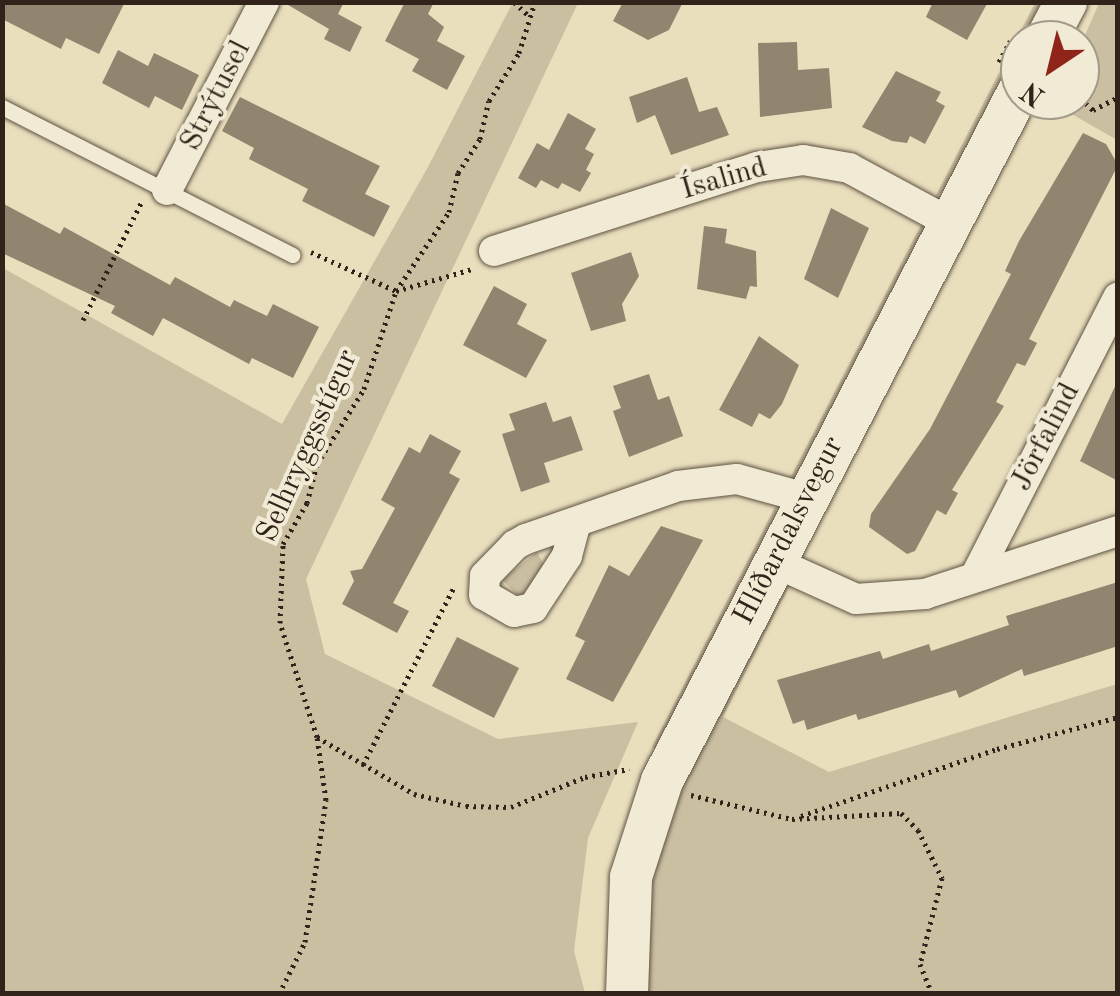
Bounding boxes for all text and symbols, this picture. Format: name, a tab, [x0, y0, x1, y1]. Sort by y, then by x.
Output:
north arrow	[1000, 20, 1100, 120]
street label: Strýtusel	[173, 35, 259, 157]
text: N	[1017, 75, 1051, 111]
street label: Ísalind	[677, 150, 771, 208]
street label: Selhryggsstígur	[250, 344, 366, 548]
street label: Jörfalind	[1004, 377, 1088, 497]
street label: Hlíðardalsvegur	[726, 431, 852, 631]

